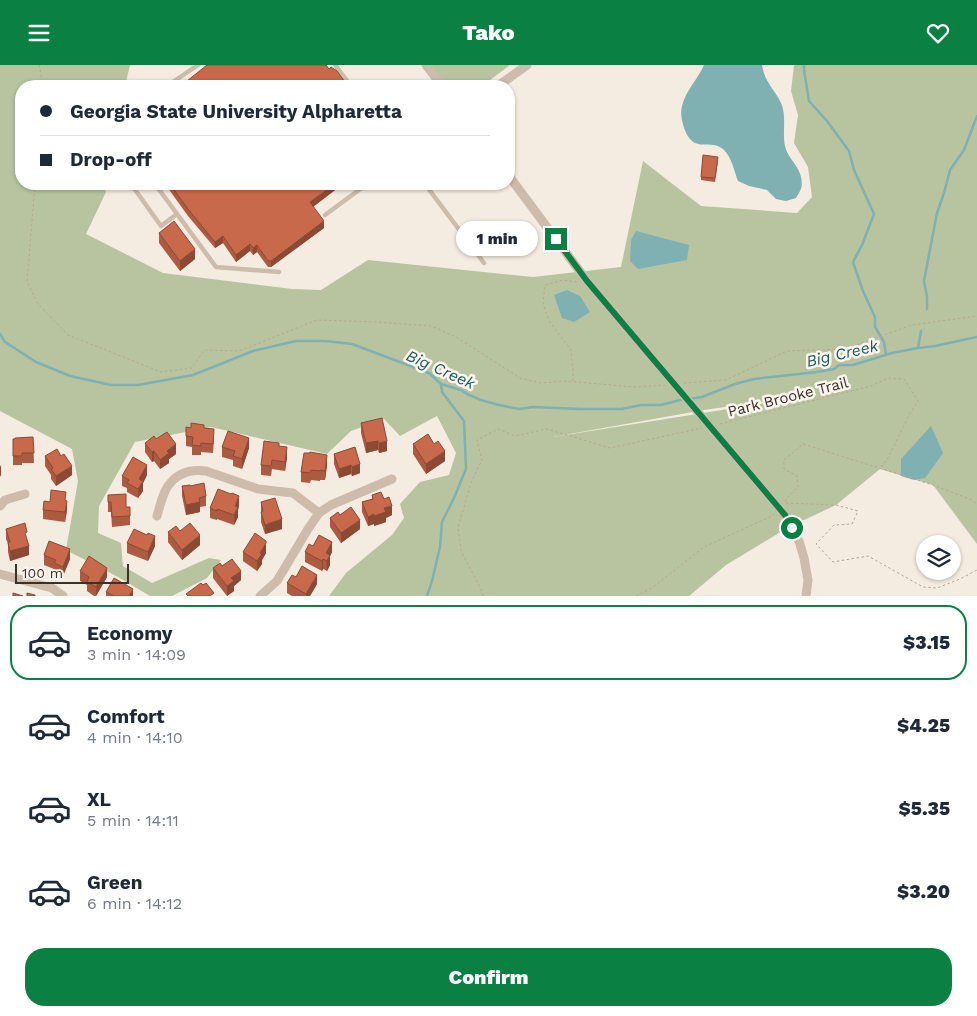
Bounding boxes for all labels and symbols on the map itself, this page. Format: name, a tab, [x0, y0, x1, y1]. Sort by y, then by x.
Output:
callout: 1 min	[456, 221, 538, 257]
route end	[545, 228, 567, 250]
water label: Big Creek	[804, 336, 881, 371]
water label: Big Creek	[403, 346, 479, 394]
street label: Park Brooke Trail	[726, 373, 850, 421]
route start	[781, 517, 803, 539]
scale bar	[15, 561, 129, 584]

